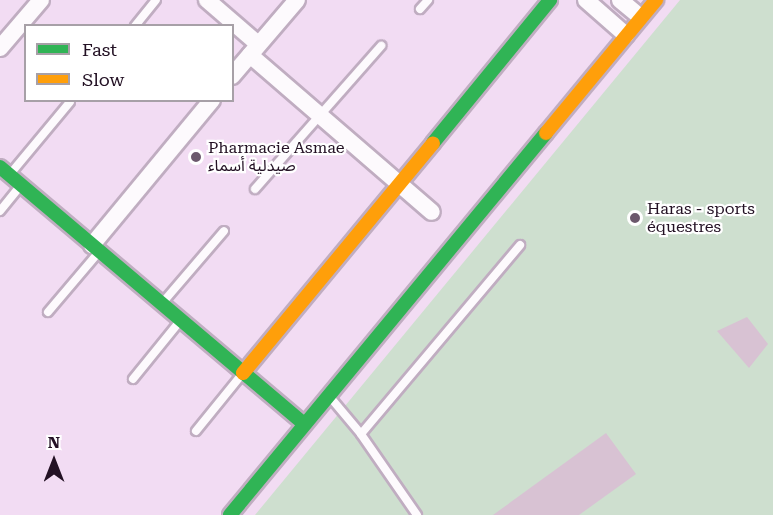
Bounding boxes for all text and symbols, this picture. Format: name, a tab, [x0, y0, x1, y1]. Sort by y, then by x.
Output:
legend	[24, 24, 234, 102]
text: Fast	[82, 39, 117, 60]
text: Slow	[82, 69, 124, 90]
place label: Pharmacie Asmae صيدلية أسماء	[208, 138, 345, 176]
marker: Pharmacie Asmae صيدلية أسماء	[189, 150, 203, 164]
place label: Haras - sports équestres	[647, 199, 755, 237]
marker: Haras - sports équestres	[628, 211, 642, 225]
north arrow	[24, 431, 84, 491]
text: N	[48, 433, 60, 452]

